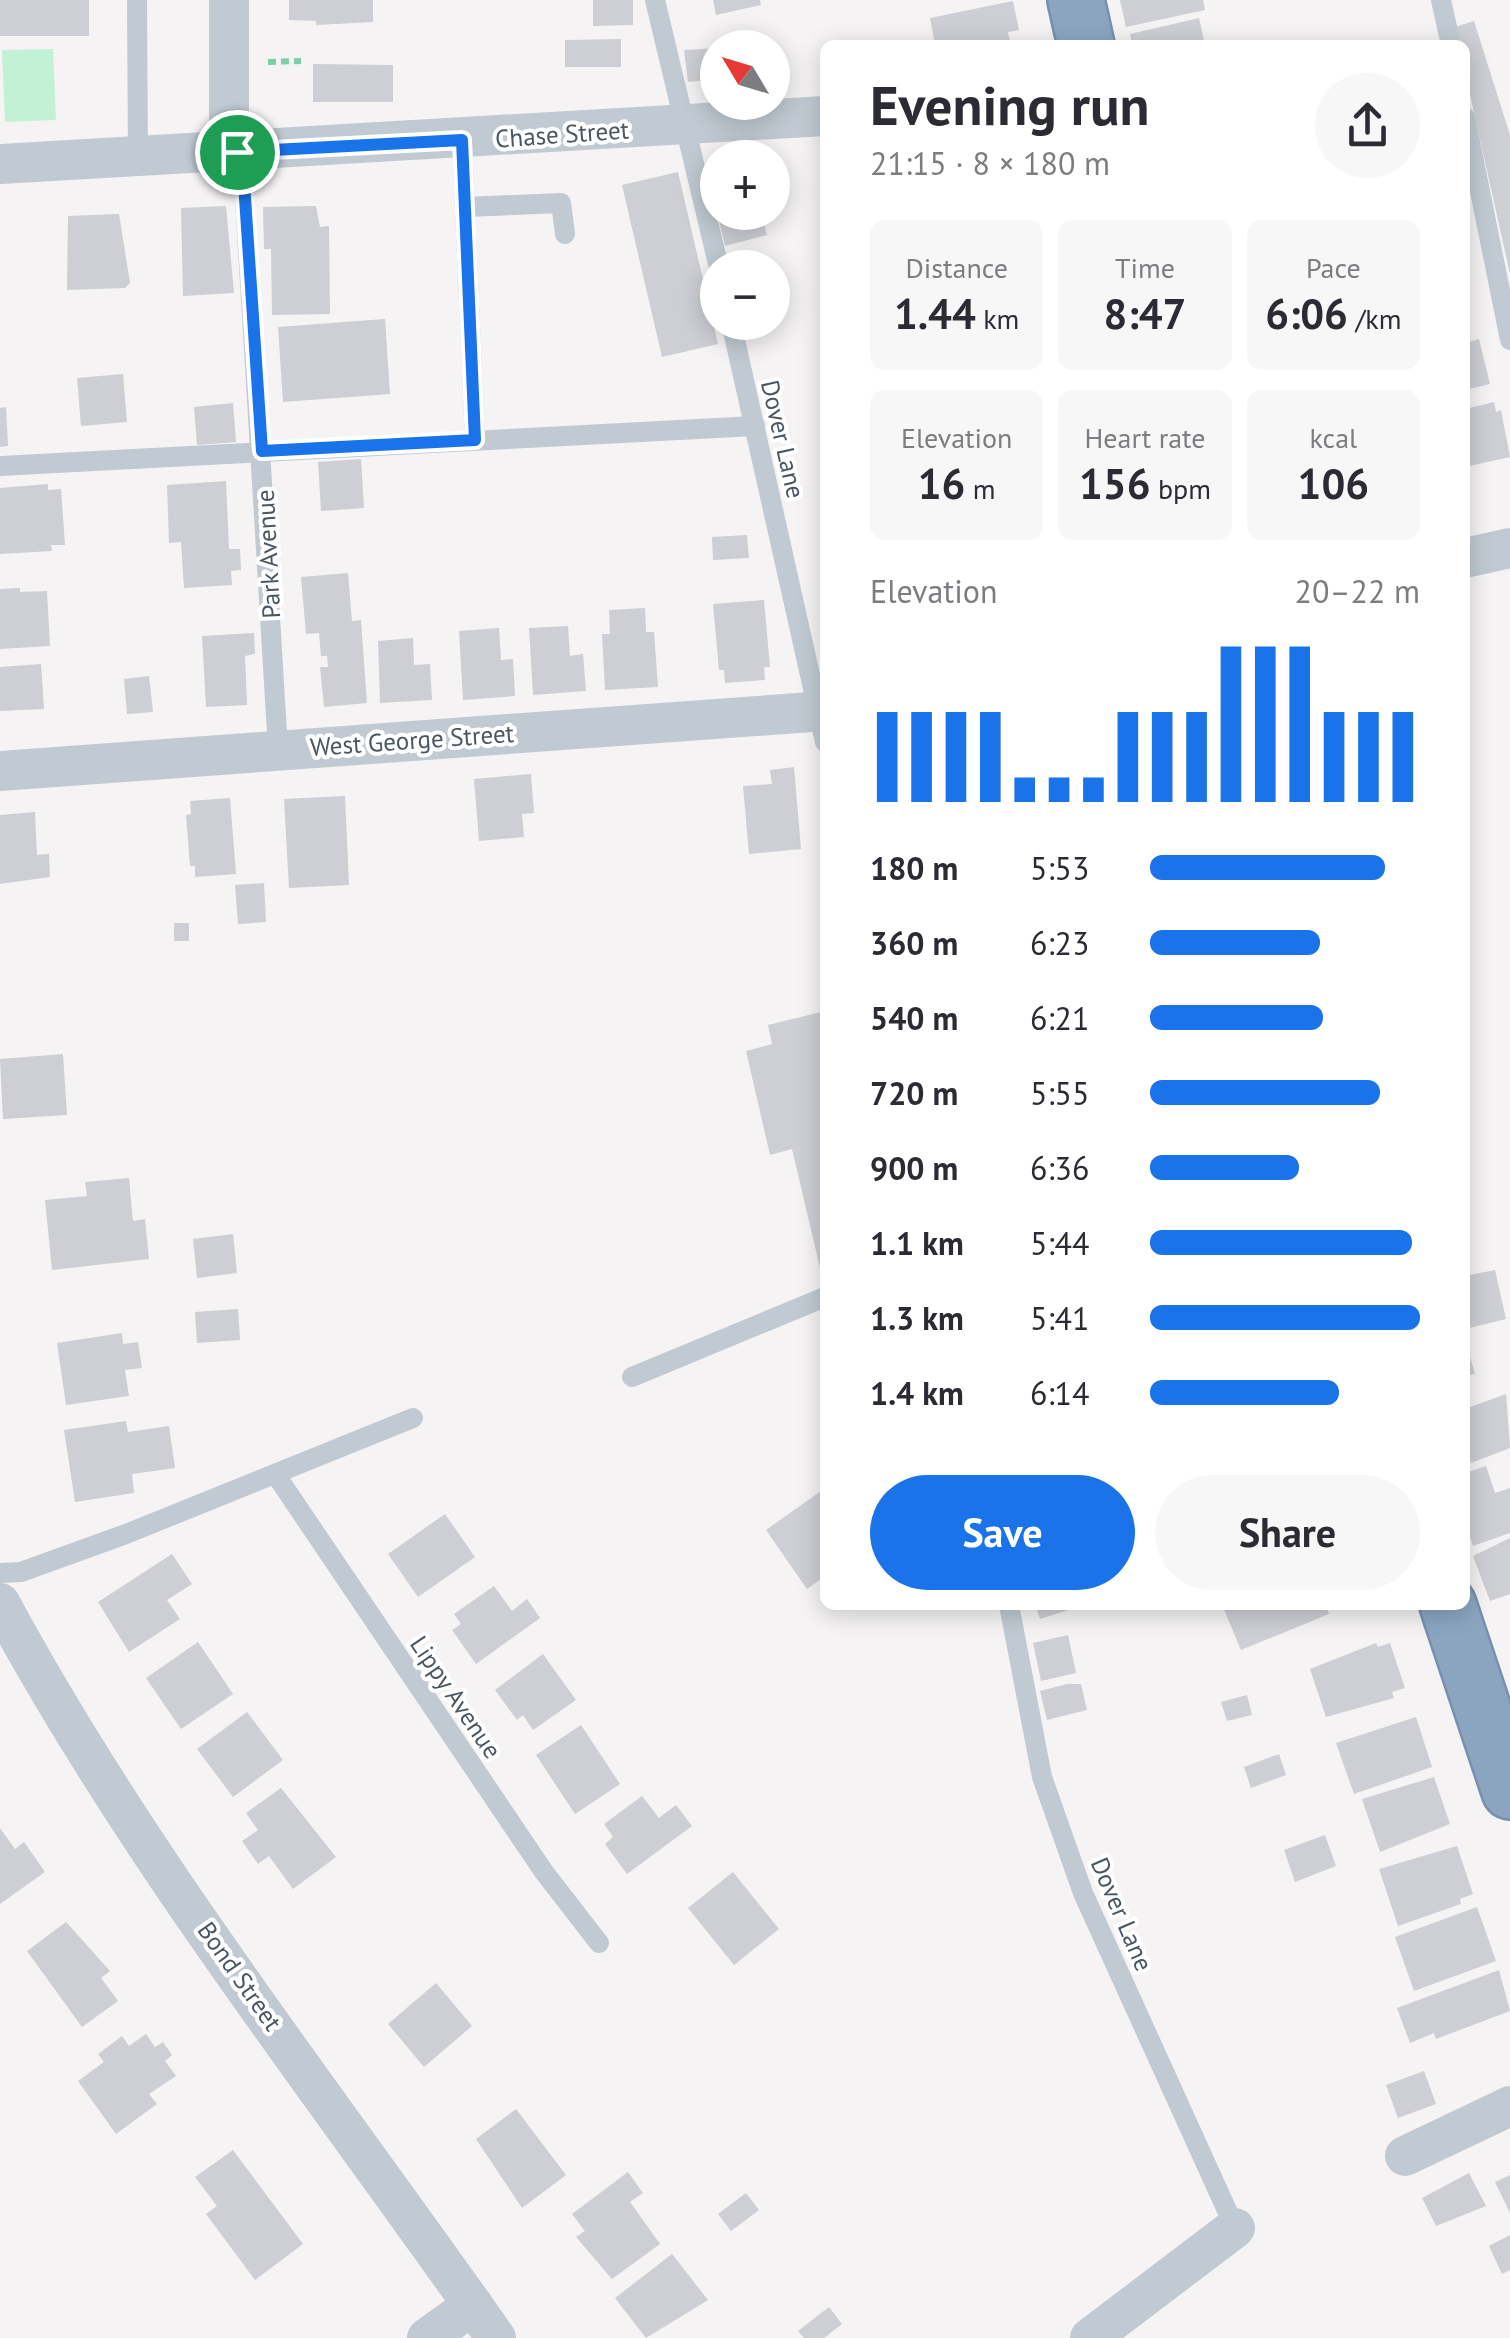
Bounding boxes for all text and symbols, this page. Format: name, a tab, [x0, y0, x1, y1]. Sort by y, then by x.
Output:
north arrow	[700, 30, 790, 120]
map controls	[700, 30, 790, 340]
text: Evening run	[870, 69, 1150, 140]
button: share	[1315, 73, 1420, 178]
pin	[195, 110, 280, 195]
street label: Chase Street	[494, 113, 631, 155]
icon: arrive	[210, 125, 265, 180]
button: +	[700, 140, 790, 230]
text: 21:15 · 8 × 180 m	[870, 142, 1110, 184]
text: Distance	[905, 249, 1008, 286]
text: Time	[1115, 249, 1175, 286]
text: Pace	[1306, 249, 1361, 286]
button: −	[700, 250, 790, 340]
text: 1.44	[894, 286, 976, 341]
text: 8:47	[1104, 286, 1186, 341]
text: 6:06	[1265, 286, 1348, 341]
text: km	[976, 300, 1019, 337]
text: /km	[1348, 300, 1401, 337]
street label: Dover Lane	[754, 377, 812, 501]
text: Elevation	[901, 419, 1012, 456]
text: Heart rate	[1084, 419, 1206, 456]
text: kcal	[1309, 419, 1357, 456]
text: 16	[918, 456, 965, 511]
text: 156	[1079, 456, 1150, 511]
text: 106	[1298, 456, 1369, 511]
text: m	[965, 470, 996, 507]
text: bpm	[1150, 470, 1211, 507]
street label: Park Avenue	[249, 489, 287, 619]
text: Elevation	[870, 570, 997, 612]
text: 20–22 m	[1295, 570, 1420, 612]
street label: West George Street	[309, 717, 516, 763]
text: 180 m	[870, 847, 958, 889]
text: 5:53	[1030, 847, 1089, 889]
text: 360 m	[870, 922, 958, 964]
text: 6:23	[1030, 922, 1089, 964]
text: 540 m	[870, 997, 958, 1039]
text: 6:21	[1030, 997, 1089, 1039]
text: 720 m	[870, 1072, 958, 1114]
text: 5:55	[1030, 1072, 1089, 1114]
text: 900 m	[870, 1147, 958, 1189]
text: 6:36	[1030, 1147, 1089, 1189]
text: 1.1 km	[870, 1222, 964, 1264]
text: 5:44	[1030, 1222, 1089, 1264]
text: 1.3 km	[870, 1297, 964, 1339]
text: 5:41	[1030, 1297, 1089, 1339]
text: 1.4 km	[870, 1372, 964, 1414]
text: 6:14	[1030, 1372, 1089, 1414]
button: Save	[870, 1475, 1135, 1590]
button: Share	[1155, 1475, 1420, 1590]
street label: Lippy Avenue	[403, 1630, 509, 1764]
street label: Dover Lane	[1084, 1852, 1160, 1976]
street label: Bond Street	[191, 1915, 289, 2037]

